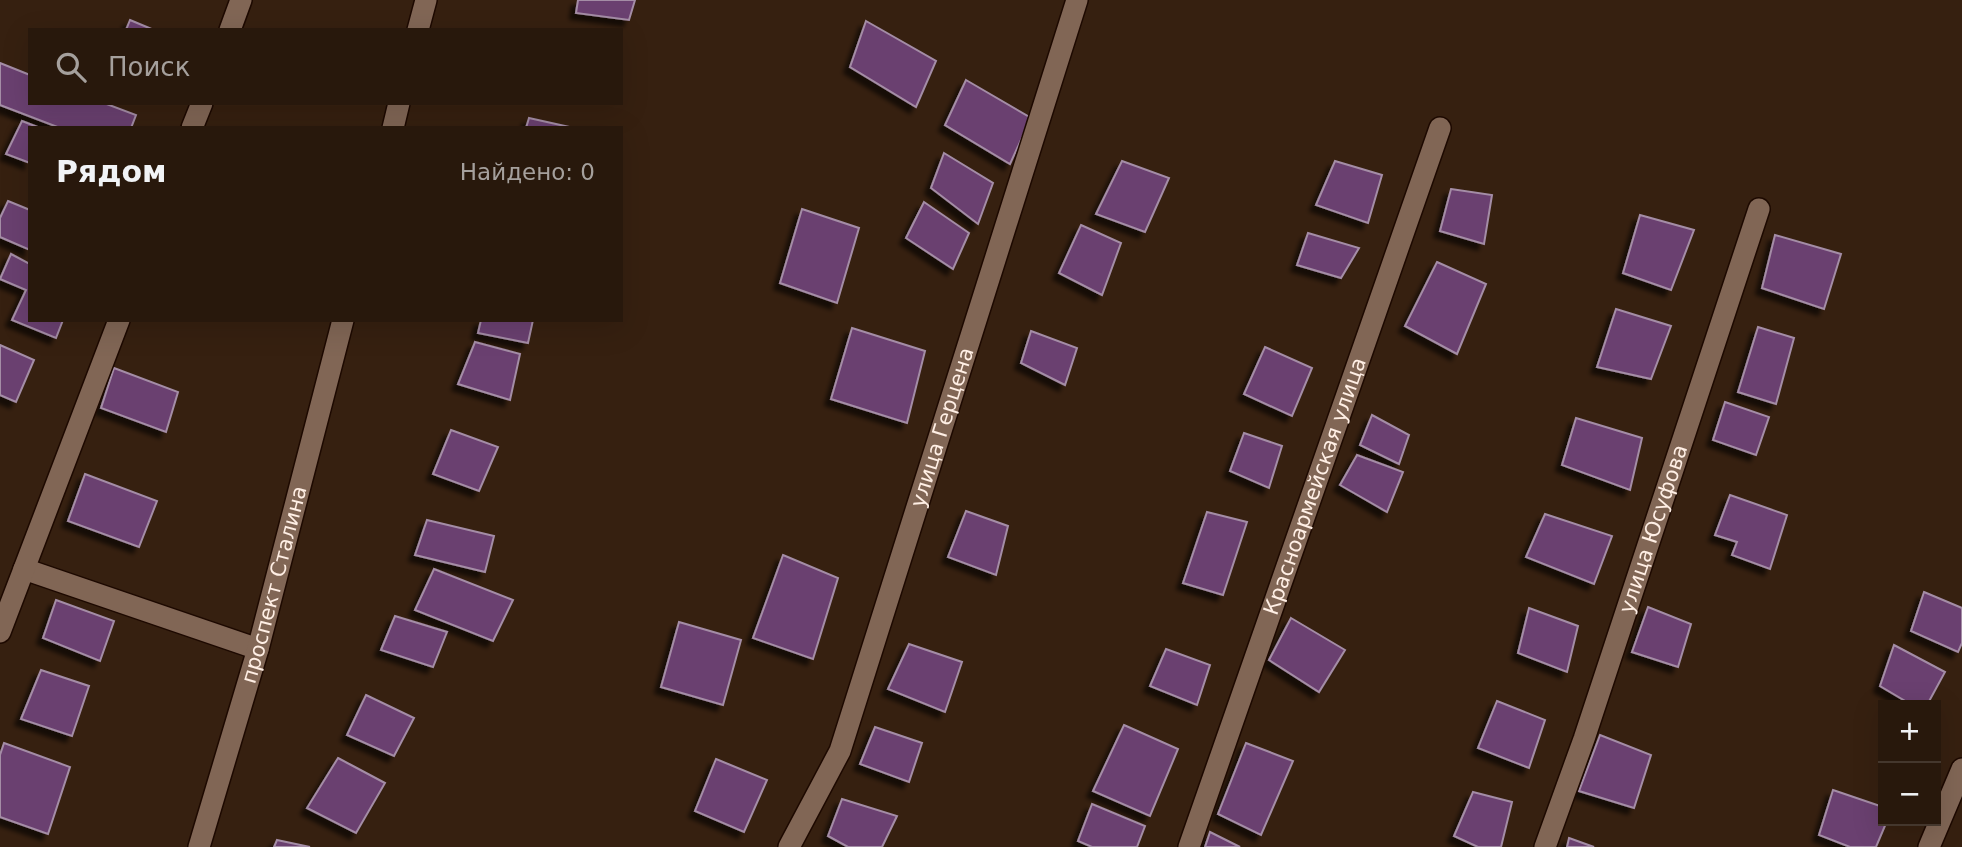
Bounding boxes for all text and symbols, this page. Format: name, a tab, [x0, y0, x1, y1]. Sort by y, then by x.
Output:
search box	[28, 28, 623, 105]
icon: search	[52, 48, 90, 86]
text: Поиск	[108, 52, 190, 82]
text: Рядом	[56, 154, 167, 189]
text: Найдено: 0	[460, 159, 595, 185]
street label: улица Герцена	[906, 345, 979, 510]
street label: Красноармейская улица	[1259, 354, 1371, 618]
street label: улица Юсуфова	[1614, 442, 1692, 616]
street label: проспект Сталина	[236, 483, 312, 686]
map controls	[1878, 700, 1941, 826]
button: +	[1878, 700, 1941, 763]
button: −	[1878, 763, 1941, 826]

